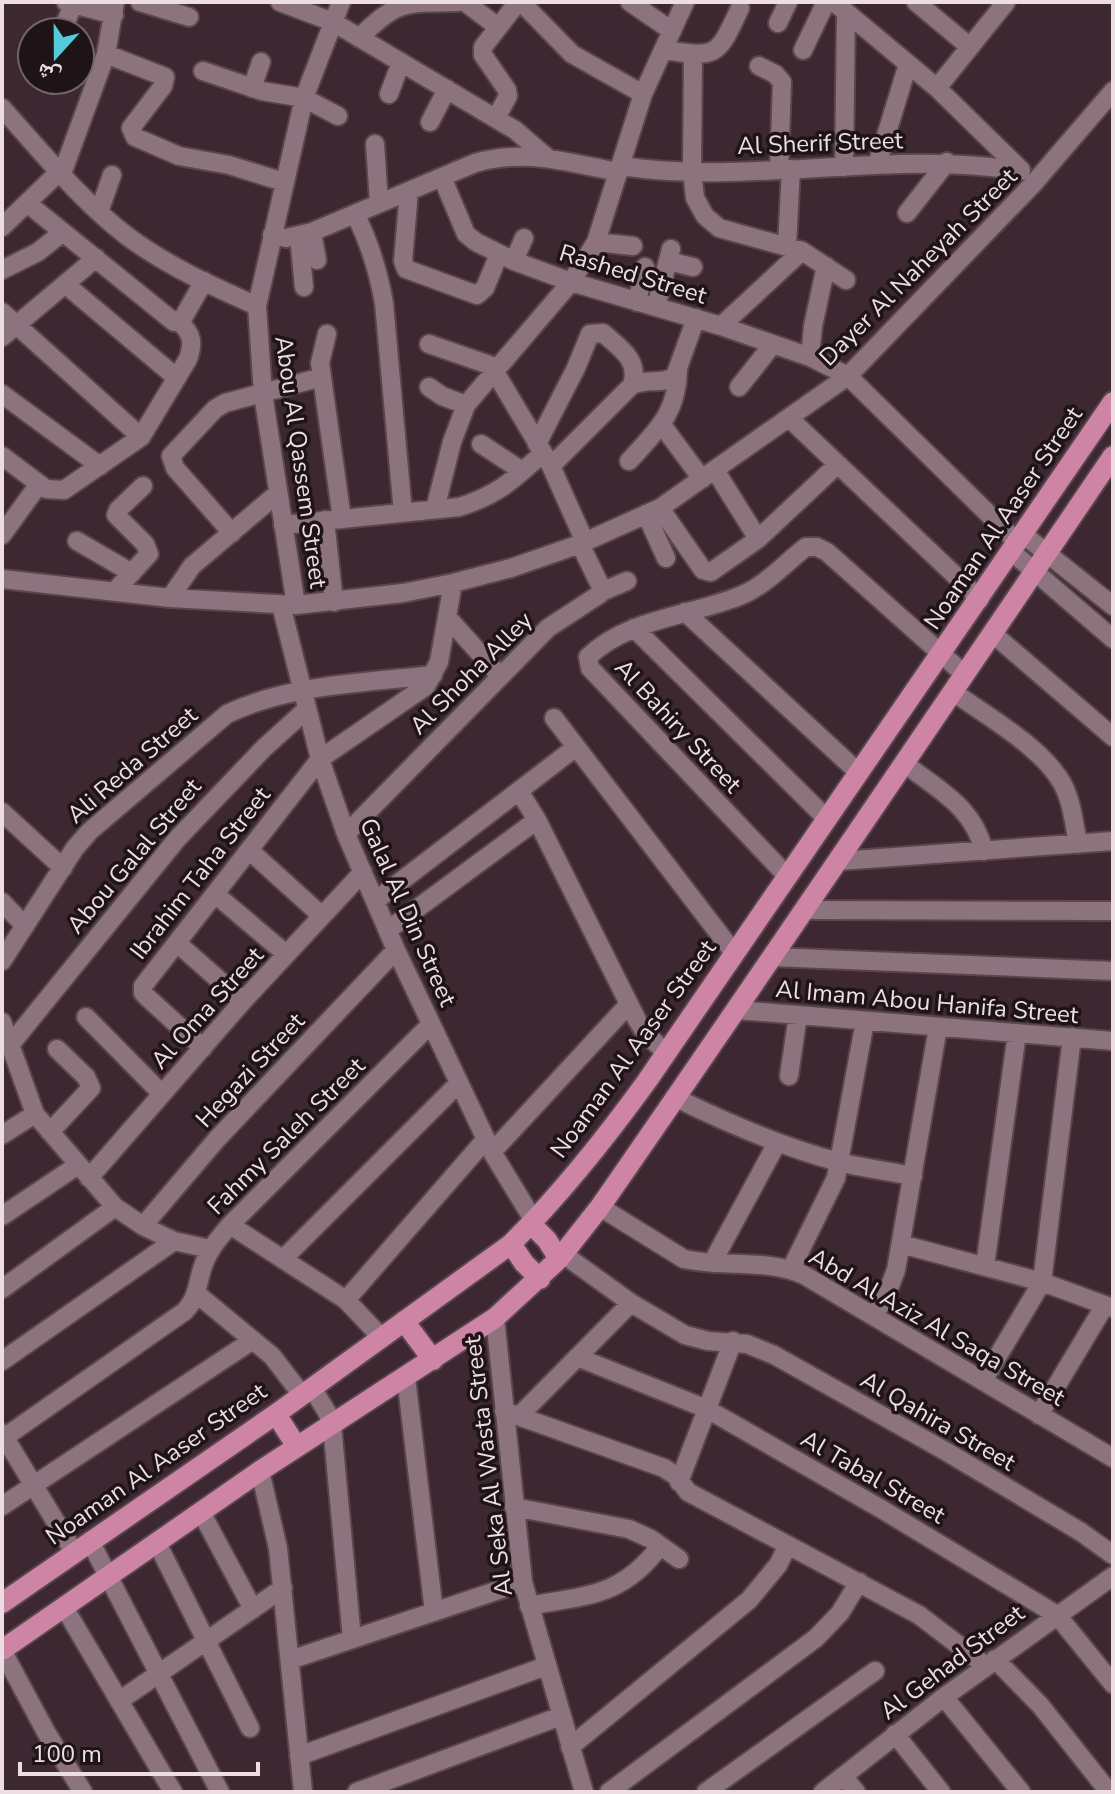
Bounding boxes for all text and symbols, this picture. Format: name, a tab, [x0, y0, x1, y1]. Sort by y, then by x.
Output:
north arrow	[16, 16, 96, 96]
text: ش	[33, 56, 65, 92]
street label: Al Sherif Street	[737, 124, 904, 162]
street label: Dayer Al Naheyah Street	[812, 161, 1024, 373]
street label: Rashed Street	[555, 236, 711, 312]
street label: Abou Al Qassem Street	[267, 334, 335, 591]
street label: Noaman Al Aaser Street	[916, 400, 1090, 636]
street label: Al Shoha Alley	[403, 604, 540, 741]
street label: Al Bahiry Street	[608, 652, 749, 800]
street label: Ali Reda Street	[60, 699, 205, 831]
street label: Abou Galal Street	[60, 771, 209, 940]
street label: Ibrahim Taha Street	[123, 780, 278, 966]
street label: Galal Al Din Street	[352, 813, 464, 1012]
street label: Noaman Al Aaser Street	[543, 933, 723, 1165]
street label: Al Oma Street	[144, 940, 271, 1076]
street label: Al Imam Abou Hanifa Street	[774, 973, 1080, 1031]
street label: Hegazi Street	[188, 1005, 312, 1134]
street label: Fahmy Saleh Street	[200, 1050, 372, 1222]
street label: Abd Al Aziz Al Saqa Street	[803, 1241, 1071, 1414]
street label: Al Seka Al Wasta Street	[456, 1334, 520, 1598]
street label: Al Qahira Street	[855, 1364, 1022, 1479]
street label: Noaman Al Aaser Street	[39, 1375, 273, 1552]
street label: Al Tabal Street	[795, 1423, 951, 1532]
street label: Al Gehad Street	[873, 1597, 1031, 1727]
scale bar	[20, 1726, 258, 1776]
text: 100 m	[32, 1738, 102, 1770]

